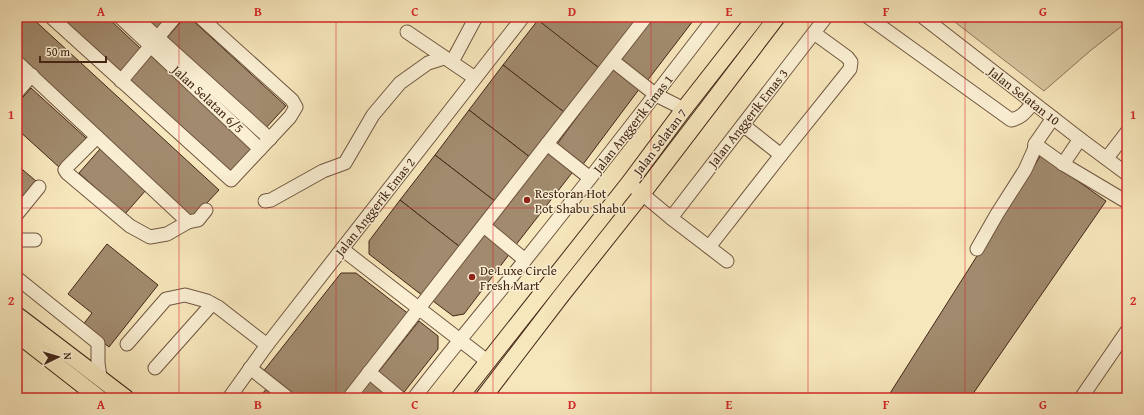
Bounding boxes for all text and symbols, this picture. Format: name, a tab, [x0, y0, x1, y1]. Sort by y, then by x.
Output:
text: A	[97, 2, 106, 21]
text: B	[254, 2, 262, 21]
text: C	[411, 2, 419, 21]
text: D	[568, 2, 576, 21]
text: E	[726, 2, 733, 21]
text: F	[883, 2, 890, 21]
text: G	[1039, 2, 1047, 21]
scale bar	[40, 38, 106, 64]
text: 50 m	[46, 43, 70, 60]
street label: Jalan Selatan 6/5	[166, 59, 248, 137]
street label: Jalan Selatan 10	[983, 61, 1064, 130]
street label: Jalan Anggerik Emas 3	[702, 65, 793, 173]
street label: Jalan Anggerik Emas 1	[587, 71, 678, 179]
street label: Jalan Selatan 7	[627, 104, 692, 181]
text: 1	[8, 105, 14, 124]
text: 1	[1130, 105, 1136, 124]
street label: Jalan Anggerik Emas 2	[329, 154, 420, 262]
place label: Restoran Hot Pot Shabu Shabu	[535, 184, 626, 218]
marker: Restoran Hot Pot Shabu Shabu	[522, 195, 532, 205]
place label: De Luxe Circle Fresh Mart	[480, 261, 557, 295]
marker: De Luxe Circle Fresh Mart	[467, 272, 477, 282]
text: 2	[8, 291, 15, 310]
text: 2	[1130, 291, 1137, 310]
north arrow	[38, 337, 78, 377]
text: N	[60, 352, 76, 361]
text: A	[97, 395, 106, 414]
text: B	[254, 395, 262, 414]
text: C	[411, 395, 419, 414]
text: D	[568, 395, 576, 414]
text: E	[726, 395, 733, 414]
text: F	[883, 395, 890, 414]
text: G	[1039, 395, 1047, 414]

